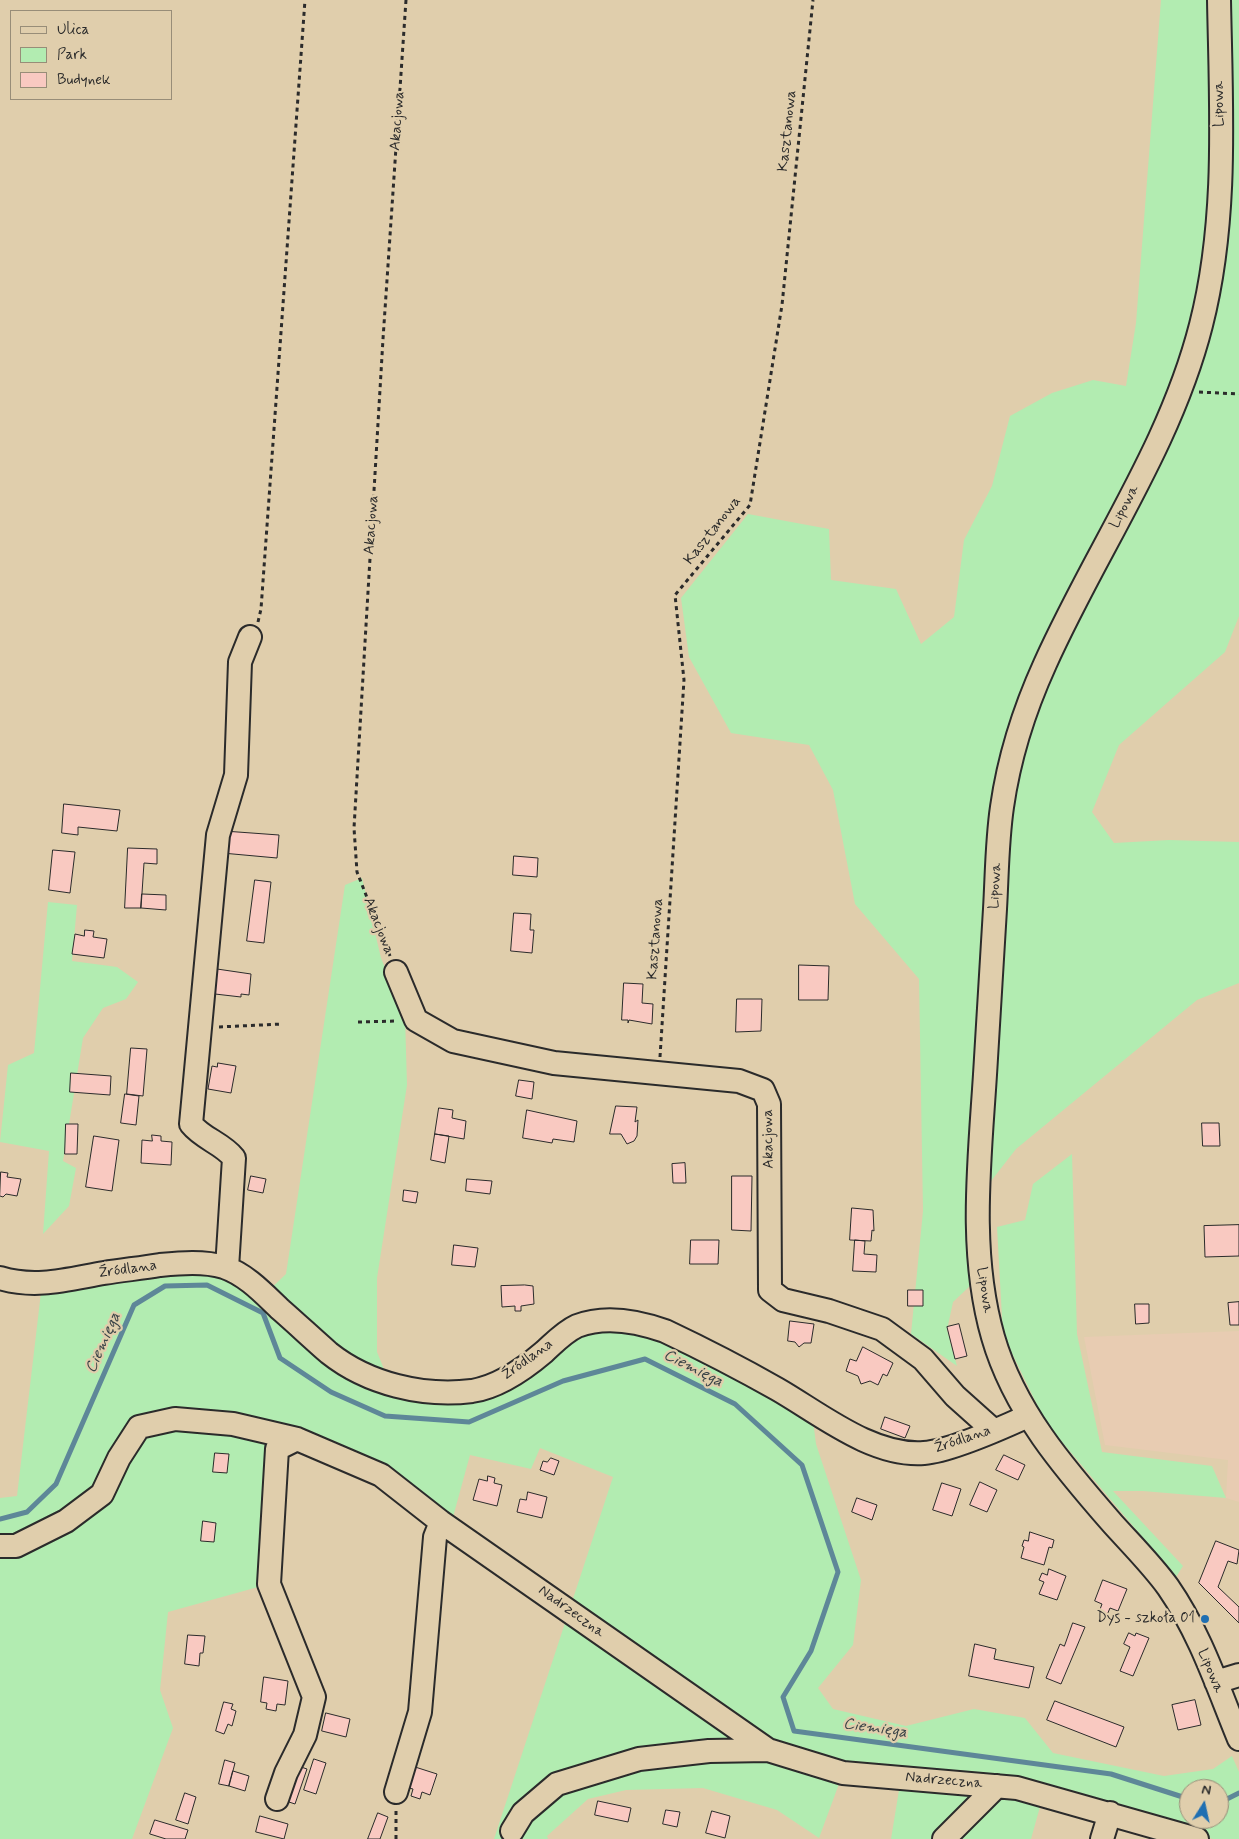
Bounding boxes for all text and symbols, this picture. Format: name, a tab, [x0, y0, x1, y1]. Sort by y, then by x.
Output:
legend	[10, 10, 172, 100]
text: Ulica	[57, 20, 89, 40]
text: Park	[57, 45, 87, 65]
text: Budynek	[57, 70, 111, 90]
street label: Lipowa	[1211, 81, 1229, 127]
street label: Kasztanowa	[775, 89, 801, 173]
street label: Akacjowa	[387, 91, 409, 151]
street label: Lipowa	[1107, 482, 1143, 532]
street label: Kasztanowa	[681, 493, 745, 569]
street label: Akacjowa	[361, 495, 383, 555]
street label: Lipowa	[986, 862, 1006, 910]
street label: Akacjowa	[358, 895, 398, 957]
street label: Kasztanowa	[644, 898, 668, 980]
street label: Akacjowa	[759, 1109, 779, 1169]
street label: Źródlana	[98, 1257, 158, 1283]
street label: Lipowa	[972, 1266, 996, 1314]
water label: Ciemięga	[82, 1310, 126, 1376]
street label: Źródlana	[499, 1336, 557, 1384]
water label: Ciemięga	[660, 1346, 726, 1392]
street label: Źródlana	[933, 1422, 993, 1458]
street label: Nadrzeczna	[534, 1582, 608, 1642]
place label: Dys - szkoła 01	[1096, 1610, 1195, 1628]
marker: Dys - szkoła 01	[1199, 1613, 1211, 1625]
street label: Lipowa	[1193, 1646, 1227, 1696]
water label: Ciemięga	[842, 1715, 908, 1743]
street label: Nadrzeczna	[905, 1769, 983, 1793]
north arrow	[1179, 1779, 1229, 1829]
text: N	[1200, 1781, 1213, 1800]

